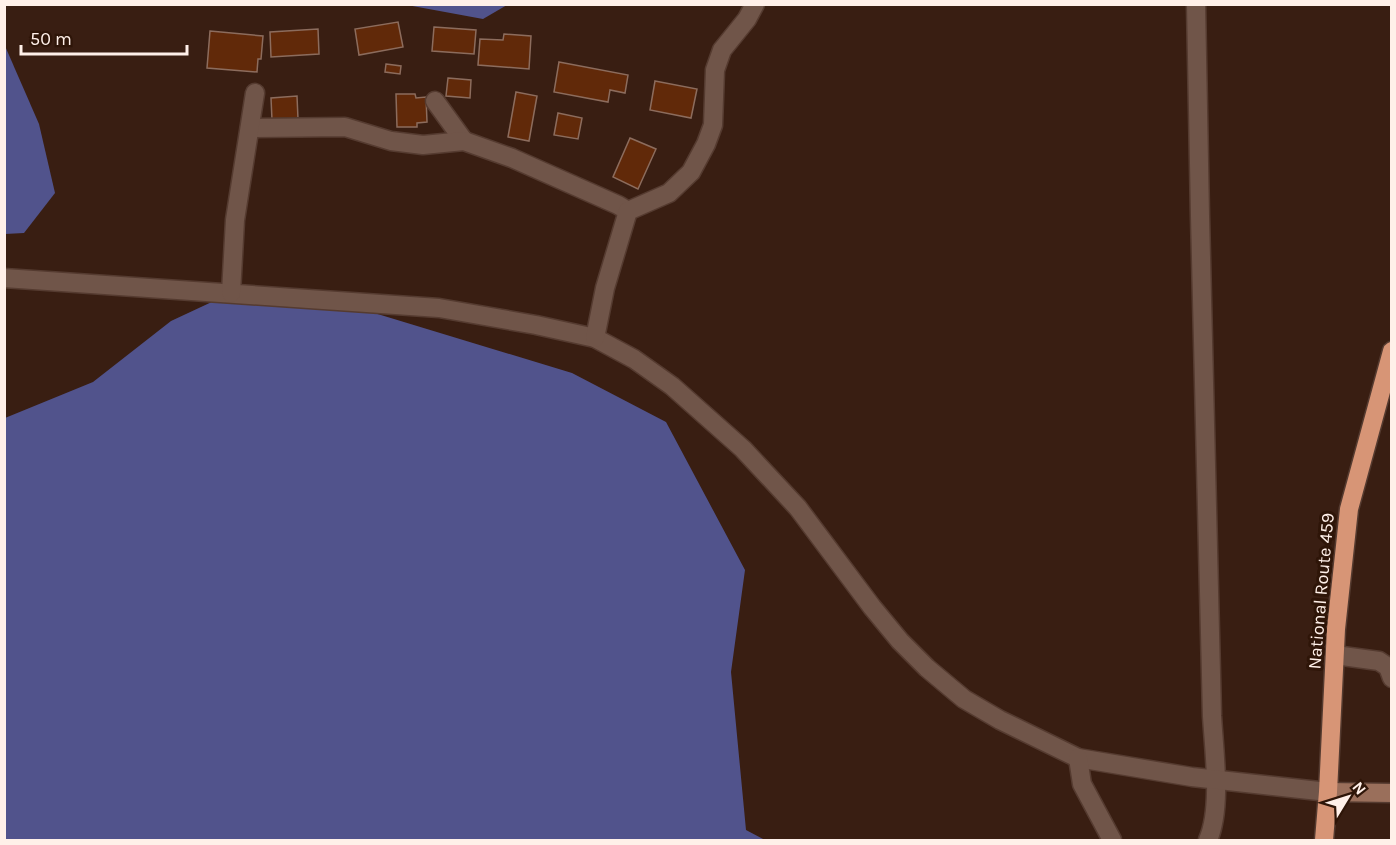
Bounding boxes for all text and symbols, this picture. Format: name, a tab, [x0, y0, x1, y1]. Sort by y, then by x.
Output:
scale bar	[21, 18, 188, 56]
text: 50 m	[30, 28, 72, 50]
street label: National Route 459	[1303, 512, 1339, 670]
north arrow	[1318, 767, 1378, 827]
text: N	[1348, 778, 1370, 798]

